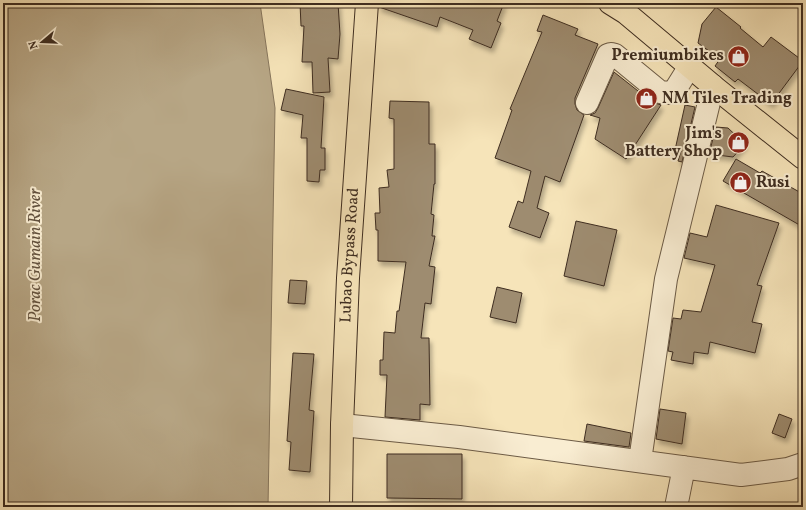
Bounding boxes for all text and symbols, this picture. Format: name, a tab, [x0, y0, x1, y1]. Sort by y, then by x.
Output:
north arrow	[22, 22, 62, 62]
text: N	[26, 39, 42, 51]
shop icon: Premiumbikes	[726, 43, 752, 69]
place label: Premiumbikes	[611, 45, 724, 67]
shop icon: NM Tiles Trading	[634, 86, 660, 112]
place label: NM Tiles Trading	[662, 88, 792, 110]
place label: Jim's Battery Shop	[625, 123, 722, 163]
shop icon: Jim's Battery Shop	[725, 130, 751, 156]
shop icon: Rusi	[727, 170, 753, 196]
place label: Rusi	[756, 172, 790, 194]
street label: Lubao Bypass Road	[335, 187, 365, 323]
water label: Porac Gumain River	[24, 188, 47, 322]

